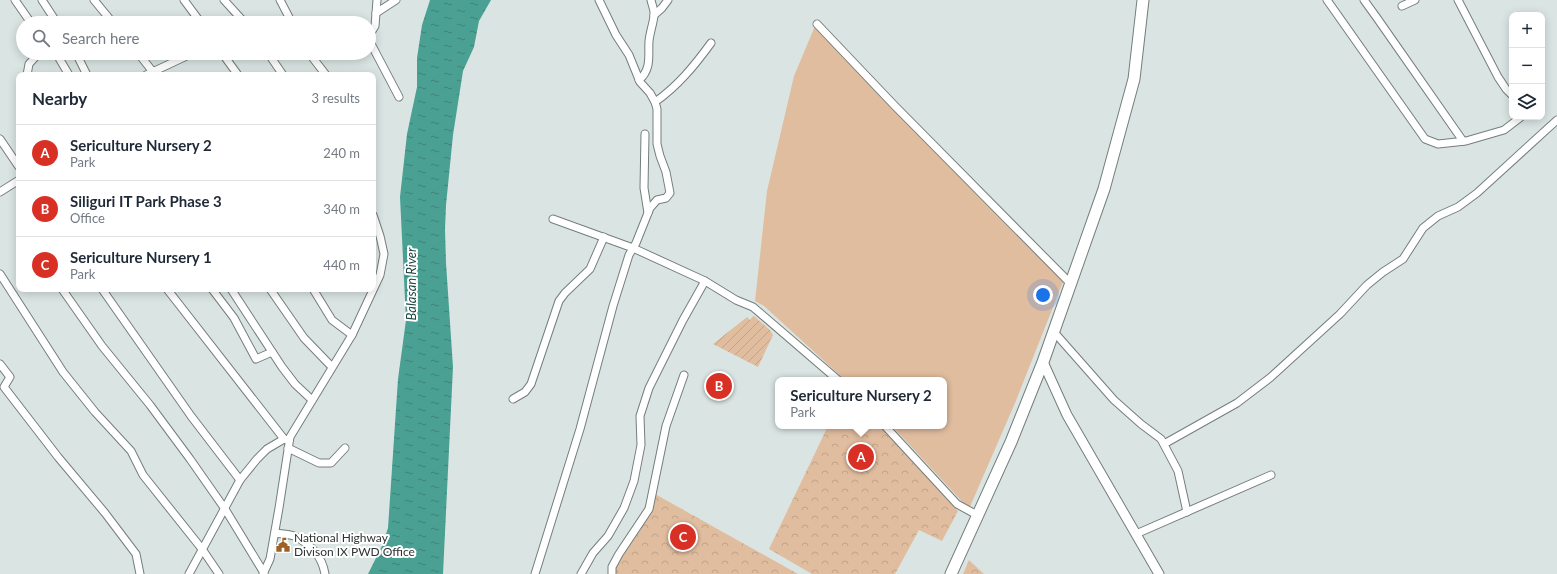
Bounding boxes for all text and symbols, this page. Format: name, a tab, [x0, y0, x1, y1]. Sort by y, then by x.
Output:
map controls	[1509, 12, 1545, 120]
button: +	[1509, 12, 1545, 48]
search box	[16, 16, 376, 60]
icon: search	[30, 27, 52, 49]
text: Search here	[62, 29, 139, 47]
button: −	[1509, 48, 1545, 84]
button: layers	[1509, 84, 1545, 120]
text: Nearby	[32, 88, 87, 109]
text: 3 results	[312, 90, 360, 106]
text: Sericulture Nursery 2	[70, 136, 212, 154]
text: A	[40, 145, 50, 161]
text: 240 m	[323, 145, 360, 161]
text: Park	[70, 154, 95, 170]
text: Siliguri IT Park Phase 3	[70, 192, 222, 210]
text: B	[41, 201, 49, 217]
text: 340 m	[323, 201, 360, 217]
text: Office	[70, 210, 105, 226]
water label: Balasan River	[403, 247, 419, 320]
text: Sericulture Nursery 1	[70, 248, 212, 266]
text: C	[41, 257, 49, 273]
text: 440 m	[323, 257, 360, 273]
text: Park	[70, 266, 95, 282]
your location	[1033, 285, 1053, 305]
pin: B	[706, 371, 732, 401]
popup	[775, 377, 947, 429]
text: Sericulture Nursery 2	[790, 386, 932, 404]
text: Park	[790, 404, 816, 420]
pin: A	[848, 442, 874, 472]
pin: C	[670, 522, 696, 552]
place label: National Highway Divison IX PWD Office	[294, 530, 415, 559]
public building icon: National Highway Divison IX PWD Office	[275, 537, 291, 553]

